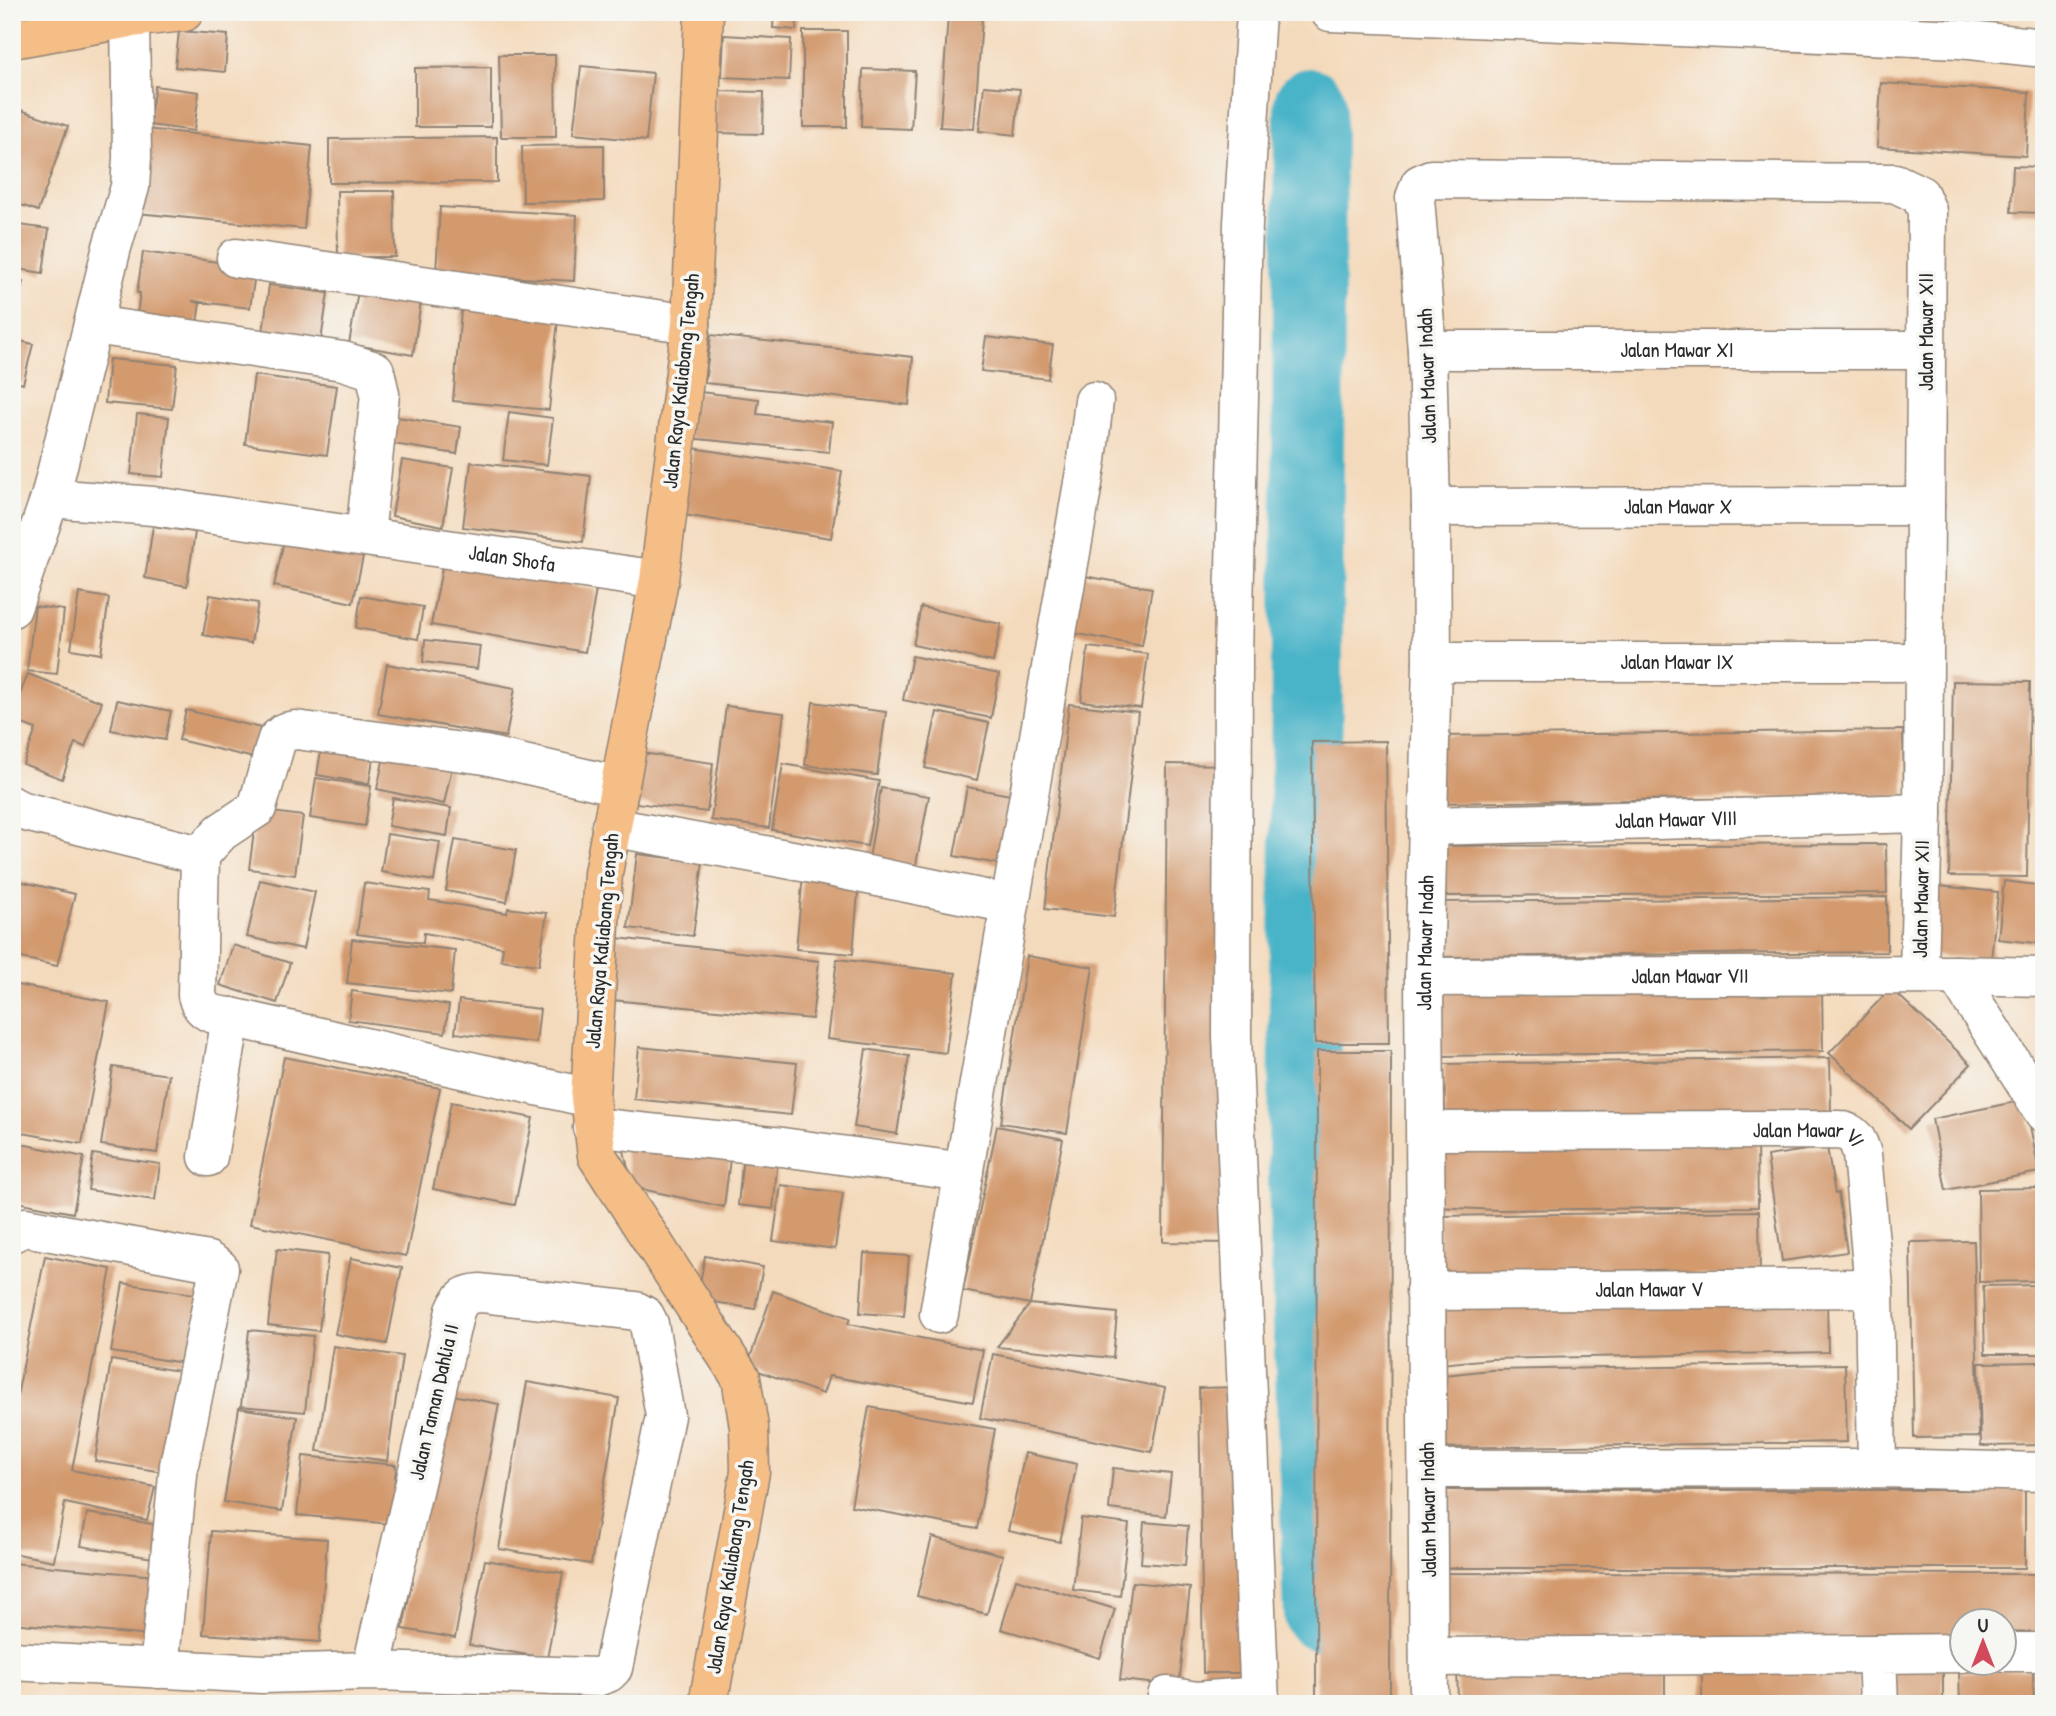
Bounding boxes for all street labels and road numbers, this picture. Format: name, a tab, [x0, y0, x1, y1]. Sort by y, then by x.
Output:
street label: Jalan Raya Kaliabang Tengah	[655, 272, 706, 490]
street label: Jalan Mawar XII	[1911, 273, 1940, 391]
street label: Jalan Mawar Indah	[1410, 308, 1443, 444]
street label: Jalan Mawar XI	[1620, 335, 1734, 364]
street label: Jalan Mawar X	[1624, 491, 1733, 521]
street label: Jalan Shofa	[467, 537, 557, 579]
street label: Jalan Mawar IX	[1620, 647, 1734, 676]
street label: Jalan Mawar VIII	[1614, 803, 1737, 835]
street label: Jalan Raya Kaliabang Tengah	[578, 832, 625, 1050]
street label: Jalan Mawar XII	[1905, 840, 1936, 958]
street label: Jalan Mawar Indah	[1409, 875, 1441, 1011]
street label: Jalan Mawar VII	[1631, 961, 1749, 990]
street label: Jalan Mawar VI	[1753, 1115, 1873, 1151]
street label: Jalan Mawar V	[1595, 1274, 1703, 1304]
street label: Jalan Taman Dahlia II	[401, 1321, 466, 1483]
street label: Jalan Mawar Indah	[1412, 1442, 1443, 1578]
street label: Jalan Raya Kaliabang Tengah	[698, 1458, 761, 1676]

